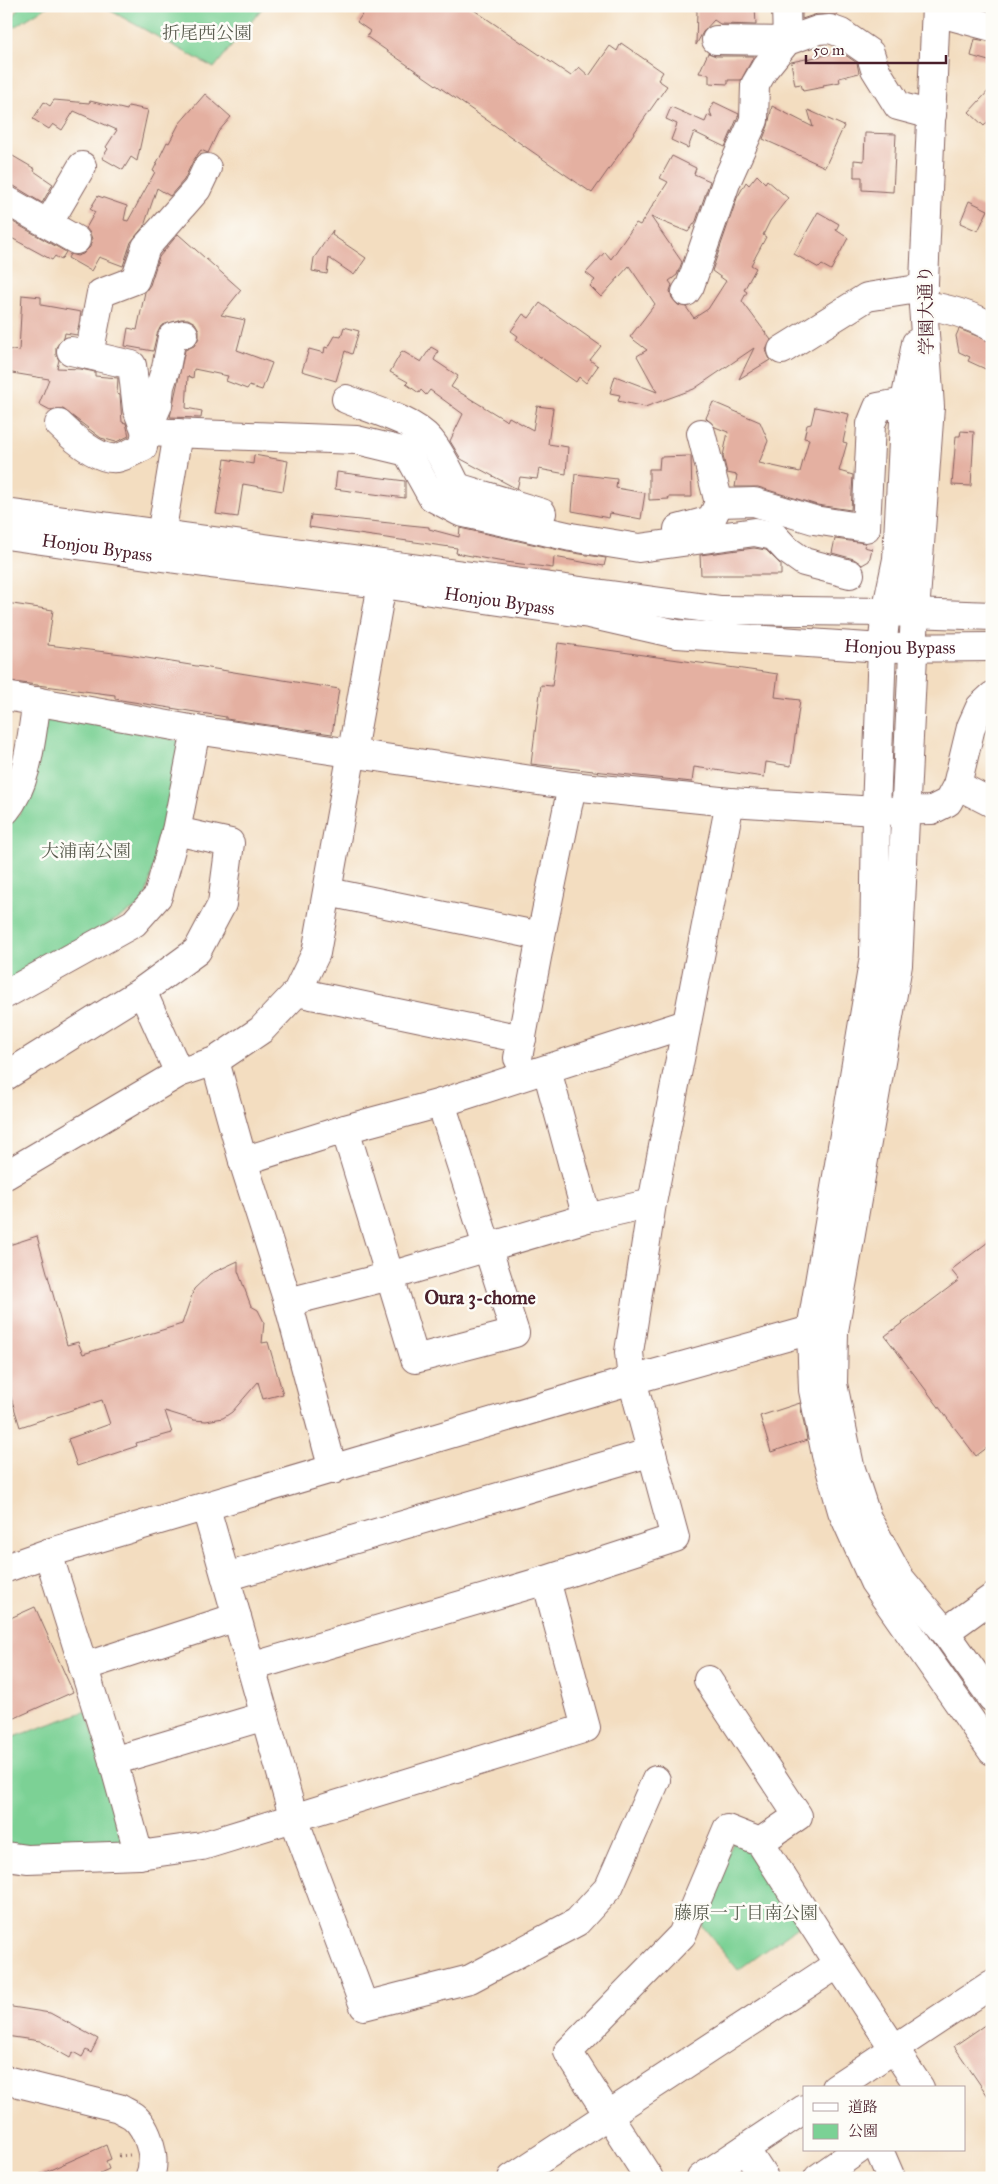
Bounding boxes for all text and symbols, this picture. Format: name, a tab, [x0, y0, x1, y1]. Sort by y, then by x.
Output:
park label: 折尾西公園	[162, 22, 252, 44]
scale bar	[806, 32, 946, 64]
text: 50 m	[813, 41, 845, 59]
street label: 学園大通り	[914, 265, 938, 355]
street label: Honjou Bypass	[40, 529, 154, 567]
street label: Honjou Bypass	[443, 582, 556, 620]
street label: Honjou Bypass	[844, 634, 956, 659]
park label: 大浦南公園	[41, 840, 131, 862]
district label: Oura 3-chome	[424, 1286, 536, 1310]
park label: 藤原一丁目南公園	[674, 1902, 818, 1924]
legend	[803, 2086, 966, 2152]
text: 道路	[848, 2098, 878, 2116]
text: 公園	[848, 2122, 878, 2140]

